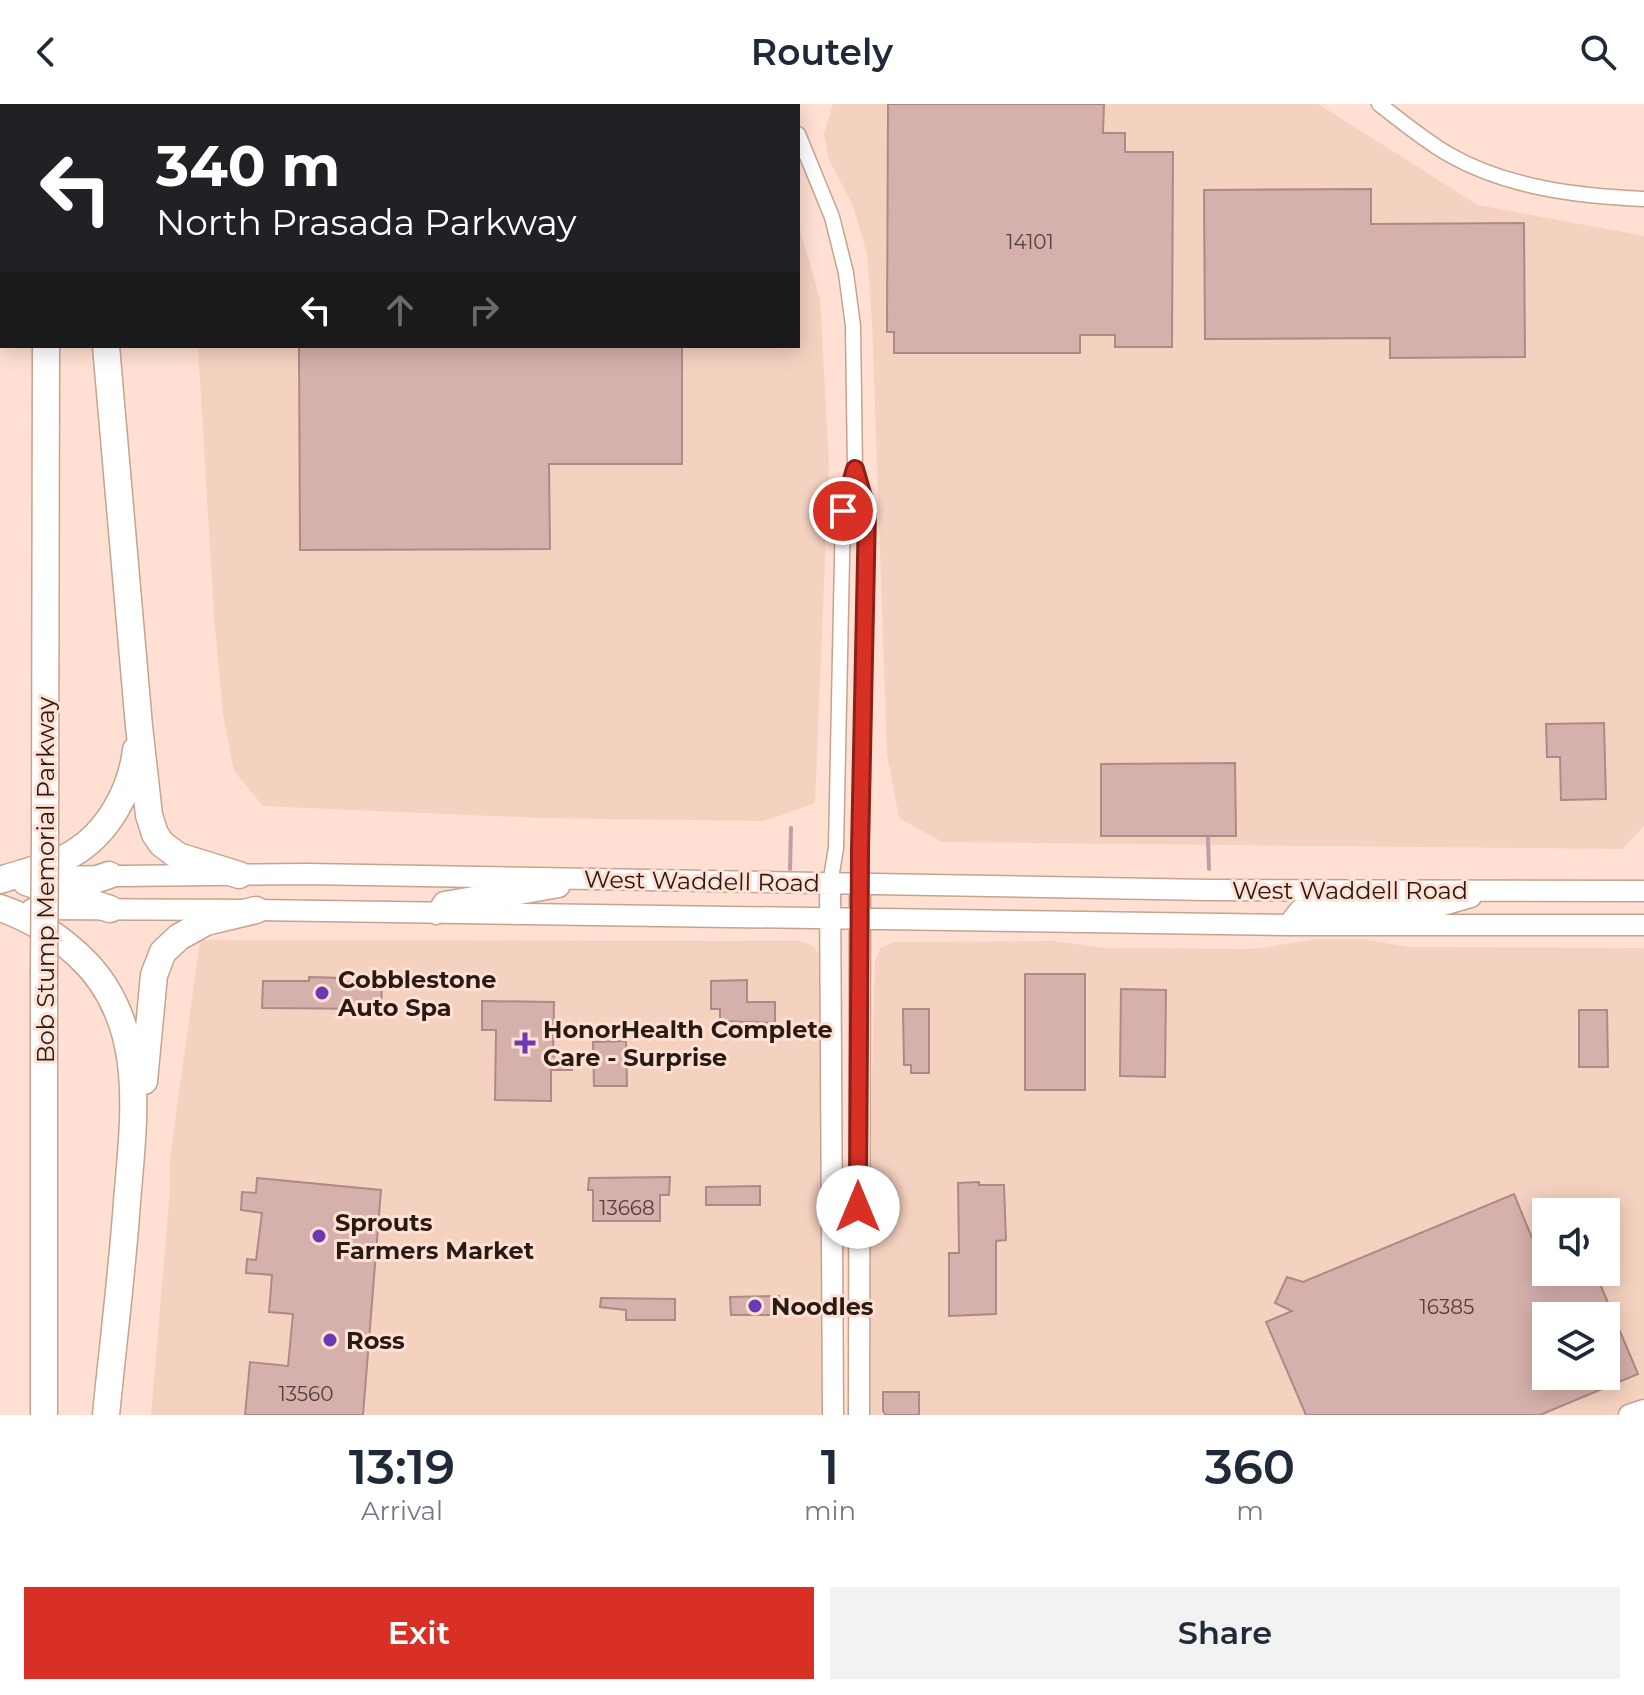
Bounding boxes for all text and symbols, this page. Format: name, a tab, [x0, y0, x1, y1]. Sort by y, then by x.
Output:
icon: back	[24, 30, 68, 74]
text: Routely	[751, 30, 893, 74]
icon: search	[1576, 30, 1620, 74]
text: 340 m	[156, 132, 340, 200]
icon: left	[24, 136, 128, 240]
text: North Prasada Parkway	[156, 200, 577, 244]
house number: 14101	[1006, 230, 1054, 254]
icon: left	[294, 288, 338, 332]
icon: ahead	[378, 288, 422, 332]
icon: right	[462, 288, 506, 332]
pin	[809, 477, 877, 545]
icon: arrive	[821, 489, 865, 533]
street label: Bob Stump Memorial Parkway	[31, 697, 60, 1063]
street label: West Waddell Road	[584, 864, 820, 898]
street label: West Waddell Road	[1232, 876, 1468, 905]
place label: Cobblestone Auto Spa	[337, 965, 496, 1022]
marker: Cobblestone Auto Spa	[313, 984, 331, 1002]
place label: HonorHealth Complete Care - Surprise	[543, 1015, 833, 1072]
marker: HonorHealth Complete Care - Surprise	[514, 1032, 536, 1054]
position arrow	[816, 1165, 900, 1249]
house number: 13668	[599, 1196, 655, 1220]
map controls	[1532, 1198, 1620, 1390]
button: sound	[1532, 1198, 1620, 1286]
place label: Sprouts Farmers Market	[335, 1208, 535, 1265]
marker: Sprouts Farmers Market	[310, 1227, 328, 1245]
place label: Noodles	[771, 1292, 874, 1321]
house number: 16385	[1420, 1295, 1474, 1319]
marker: Noodles	[746, 1297, 764, 1315]
button: layers	[1532, 1302, 1620, 1390]
place label: Ross	[346, 1326, 405, 1355]
marker: Ross	[321, 1331, 339, 1349]
house number: 13560	[278, 1382, 334, 1406]
text: 13:19	[349, 1438, 455, 1496]
text: 1	[821, 1438, 839, 1496]
text: 360	[1205, 1438, 1295, 1496]
text: Arrival	[361, 1495, 443, 1527]
text: min	[804, 1495, 856, 1527]
text: m	[1236, 1495, 1264, 1527]
button: Exit	[24, 1587, 814, 1679]
button: Share	[830, 1587, 1620, 1679]

